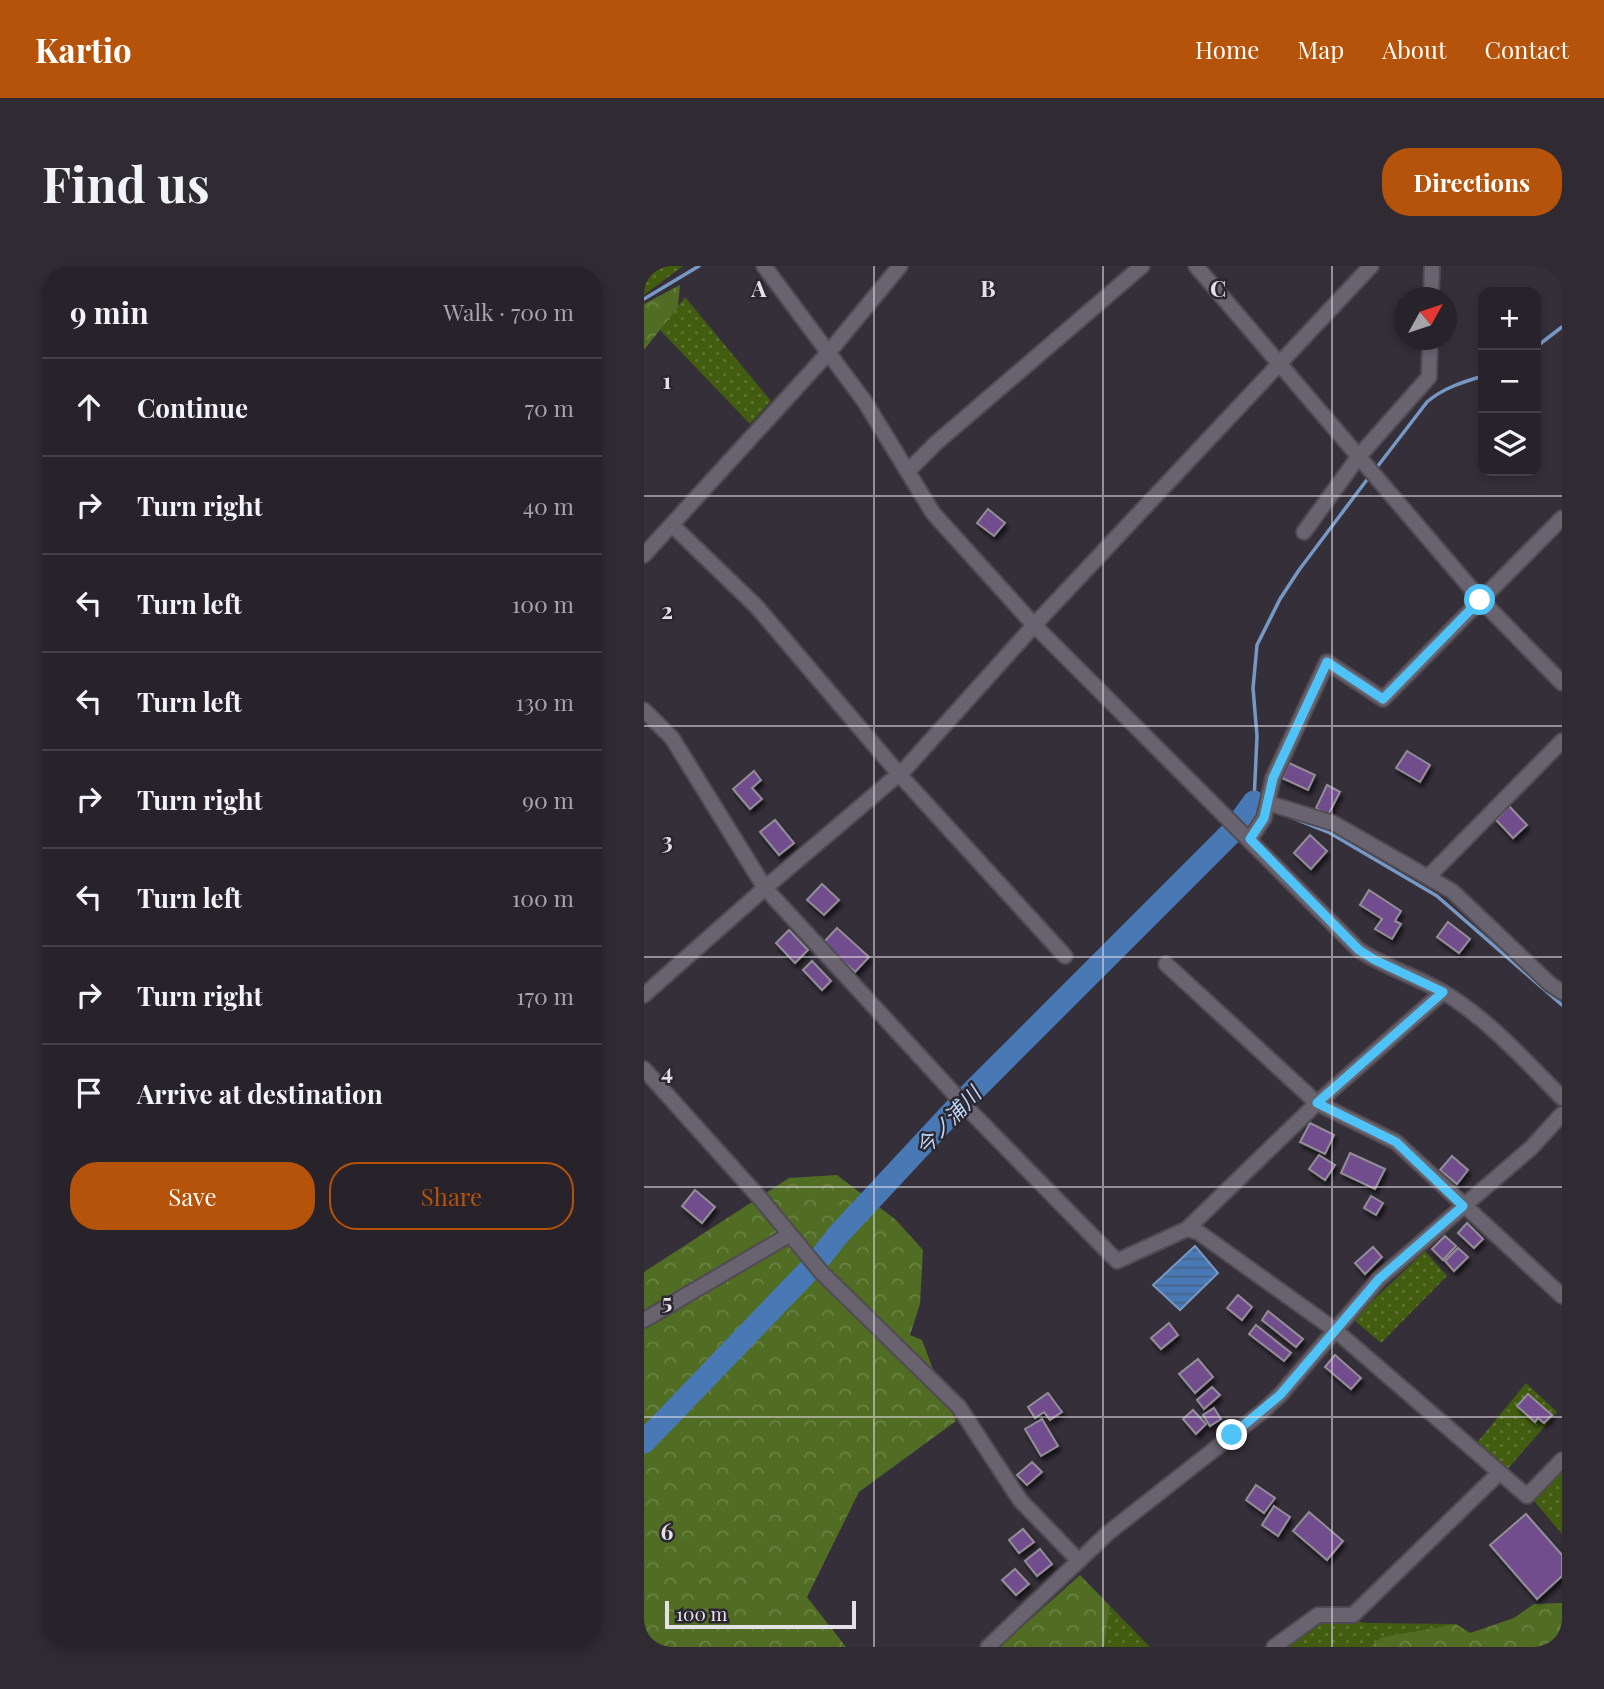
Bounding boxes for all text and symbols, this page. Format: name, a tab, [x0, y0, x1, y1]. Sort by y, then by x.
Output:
text: Kartio	[35, 27, 132, 71]
text: Home	[1195, 33, 1259, 65]
text: Map	[1297, 33, 1344, 65]
text: About	[1382, 33, 1446, 65]
text: Contact	[1484, 33, 1569, 65]
button: Directions	[1382, 148, 1562, 216]
text: Find us	[42, 150, 210, 215]
text: A	[750, 272, 767, 303]
text: B	[980, 272, 996, 303]
text: C	[1210, 272, 1226, 303]
north arrow	[1394, 287, 1457, 350]
map controls	[1478, 287, 1541, 476]
button: +	[1478, 287, 1541, 350]
text: 9 min	[70, 292, 149, 332]
text: Walk · 700 m	[443, 296, 574, 327]
button: −	[1478, 350, 1541, 413]
text: 1	[663, 364, 672, 395]
icon: ahead	[70, 388, 108, 426]
text: Continue	[137, 390, 248, 425]
text: 70 m	[525, 392, 574, 423]
button: layers	[1478, 413, 1541, 476]
icon: right	[70, 486, 108, 524]
text: Turn right	[137, 488, 263, 523]
text: 40 m	[523, 490, 574, 521]
icon: left	[70, 584, 108, 622]
route start	[1464, 584, 1495, 615]
text: Turn left	[137, 586, 242, 621]
text: 100 m	[512, 588, 574, 619]
text: 2	[661, 594, 673, 625]
icon: left	[70, 682, 108, 720]
text: Turn left	[137, 684, 242, 719]
text: 130 m	[516, 686, 574, 717]
icon: right	[70, 780, 108, 818]
text: Turn right	[137, 782, 263, 817]
text: 90 m	[522, 784, 574, 815]
text: 3	[661, 824, 673, 855]
icon: left	[70, 878, 108, 916]
text: Turn left	[137, 880, 242, 915]
text: 100 m	[512, 882, 574, 913]
icon: right	[70, 976, 108, 1014]
text: Turn right	[137, 978, 263, 1013]
text: 170 m	[516, 980, 574, 1011]
text: 4	[661, 1055, 673, 1086]
icon: arrive	[70, 1074, 108, 1112]
text: Arrive at destination	[137, 1076, 383, 1111]
water label: 今ノ浦川	[908, 1078, 987, 1160]
button: Save	[70, 1162, 315, 1230]
button: Share	[329, 1162, 574, 1230]
text: 5	[662, 1285, 672, 1316]
route end	[1216, 1419, 1247, 1450]
text: 6	[661, 1515, 674, 1546]
scale bar	[665, 1598, 856, 1630]
text: 100 m	[676, 1600, 727, 1626]

